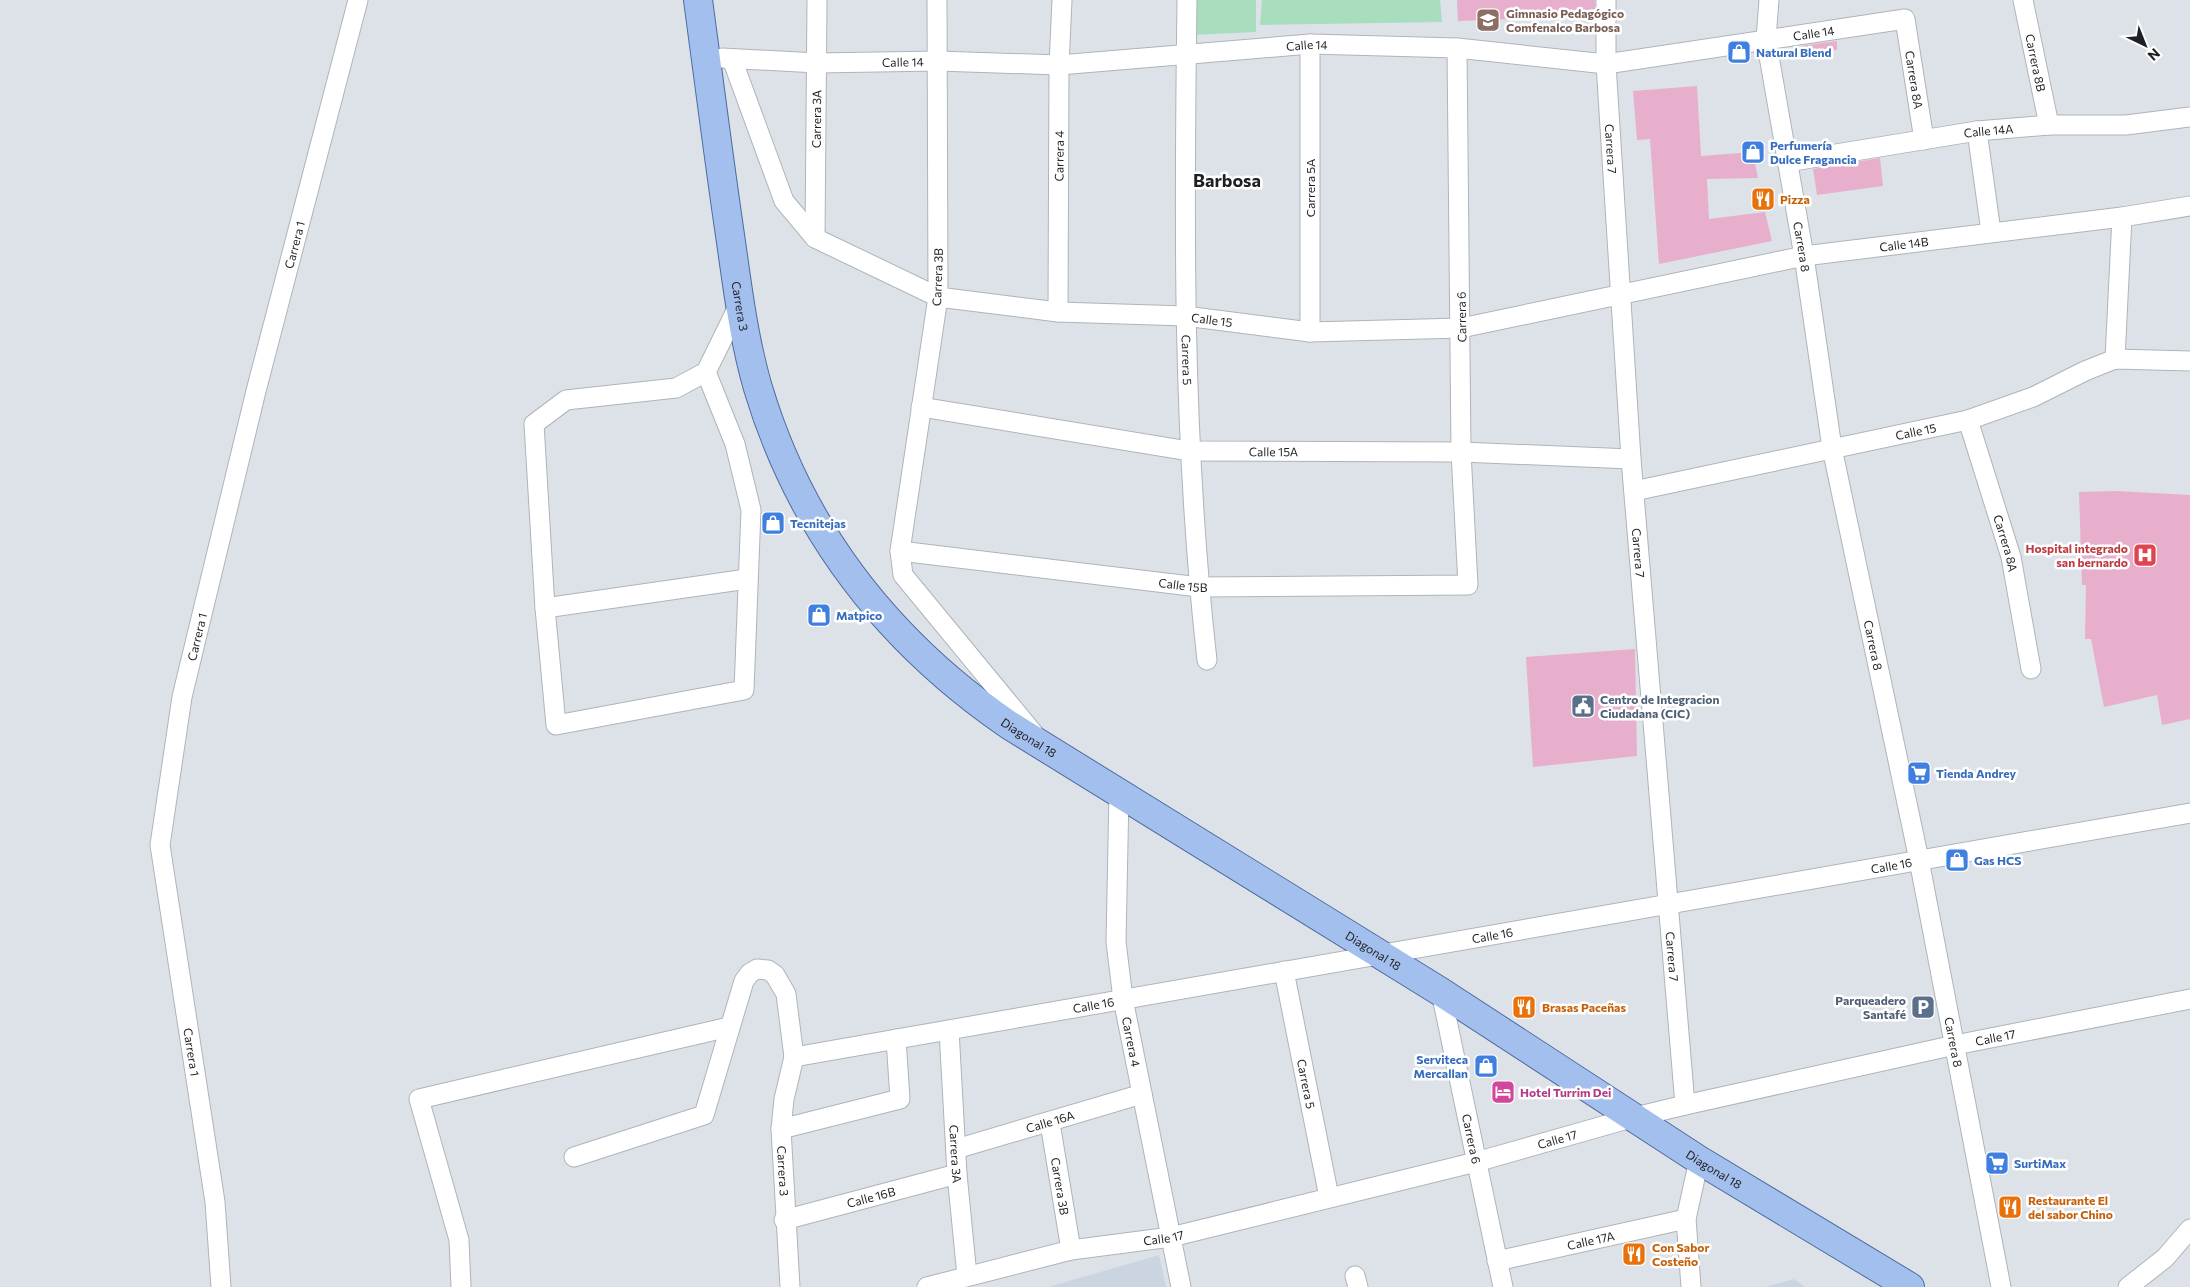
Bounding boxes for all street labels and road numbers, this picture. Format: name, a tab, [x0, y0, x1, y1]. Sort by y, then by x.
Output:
street label: Calle 14	[1792, 23, 1835, 43]
street label: Carrera 8B	[2023, 33, 2049, 93]
street label: Calle 14	[1286, 37, 1328, 53]
street label: Carrera 8A	[1903, 50, 1926, 110]
street label: Calle 14	[882, 54, 924, 69]
street label: Carrera 3A	[809, 90, 823, 148]
street label: Calle 14A	[1963, 121, 2014, 140]
street label: Carrera 7	[1603, 124, 1620, 174]
street label: Carrera 4	[1052, 131, 1066, 181]
street label: Carrera 5A	[1303, 159, 1317, 217]
street label: Carrera 1	[281, 219, 307, 270]
street label: Carrera 8	[1791, 220, 1813, 273]
street label: Calle 14B	[1878, 234, 1929, 254]
street label: Carrera 3B	[929, 248, 945, 306]
street label: Carrera 3	[730, 280, 752, 332]
street label: Carrera 6	[1454, 292, 1468, 342]
street label: Calle 15	[1190, 310, 1233, 329]
street label: Carrera 5	[1180, 335, 1195, 385]
street label: Calle 15	[1894, 420, 1937, 442]
street label: Calle 15A	[1249, 444, 1298, 458]
street label: Carrera 8A	[1991, 513, 2020, 573]
street label: Carrera 7	[1630, 527, 1648, 578]
street label: Calle 15B	[1158, 575, 1208, 594]
street label: Carrera 1	[184, 611, 209, 662]
street label: Carrera 8	[1862, 619, 1886, 672]
street label: Diagonal 18	[998, 715, 1059, 760]
street label: Calle 16	[1870, 855, 1913, 876]
street label: Calle 16	[1471, 924, 1514, 945]
street label: Diagonal 18	[1343, 928, 1404, 973]
street label: Carrera 7	[1664, 931, 1682, 982]
street label: Calle 16	[1072, 994, 1115, 1015]
street label: Carrera 4	[1120, 1015, 1143, 1068]
street label: Carrera 8	[1942, 1016, 1966, 1068]
street label: Calle 17	[1974, 1026, 2017, 1048]
street label: Carrera 1	[181, 1027, 203, 1077]
street label: Carrera 5	[1295, 1058, 1318, 1110]
street label: Calle 16A	[1024, 1107, 1076, 1135]
street label: Carrera 6	[1460, 1112, 1484, 1165]
street label: Carrera 3A	[947, 1124, 965, 1184]
street label: Calle 17	[1536, 1127, 1579, 1151]
street label: Carrera 3	[775, 1145, 792, 1197]
street label: Diagonal 18	[1684, 1147, 1745, 1191]
street label: Carrera 3B	[1049, 1156, 1072, 1216]
street label: Calle 16B	[845, 1184, 897, 1210]
street label: Calle 17	[1142, 1227, 1185, 1248]
street label: Calle 17A	[1566, 1228, 1616, 1252]

